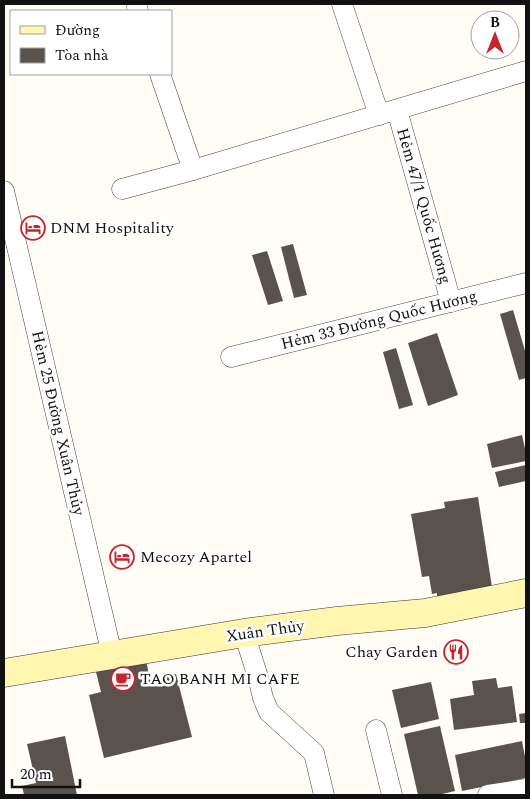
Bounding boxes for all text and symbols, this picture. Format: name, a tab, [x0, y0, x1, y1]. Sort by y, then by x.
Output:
legend	[10, 10, 172, 75]
north arrow	[470, 10, 520, 60]
text: B	[490, 12, 500, 33]
text: Đường	[55, 19, 100, 42]
text: Tòa nhà	[55, 44, 109, 67]
street label: Hẻm 47/1 Quốc Hương	[390, 125, 458, 287]
hotel icon: DNM Hospitality	[20, 215, 46, 241]
place label: DNM Hospitality	[50, 216, 175, 240]
street label: Hẻm 33 Đường Quốc Hương	[278, 284, 480, 356]
street label: Hẻm 25 Đường Xuân Thủy	[25, 328, 91, 519]
hotel icon: Mecozy Apartel	[109, 544, 135, 570]
place label: Mecozy Apartel	[140, 545, 252, 569]
street label: Xuân Thủy	[225, 613, 307, 648]
restaurant icon: Chay Garden	[443, 639, 469, 665]
place label: Chay Garden	[345, 640, 438, 664]
cafe icon: TAO BANH MI CAFE	[110, 666, 136, 692]
place label: TAO BANH MI CAFE	[140, 667, 300, 691]
scale bar	[12, 756, 80, 788]
text: 20 m	[20, 763, 52, 786]

